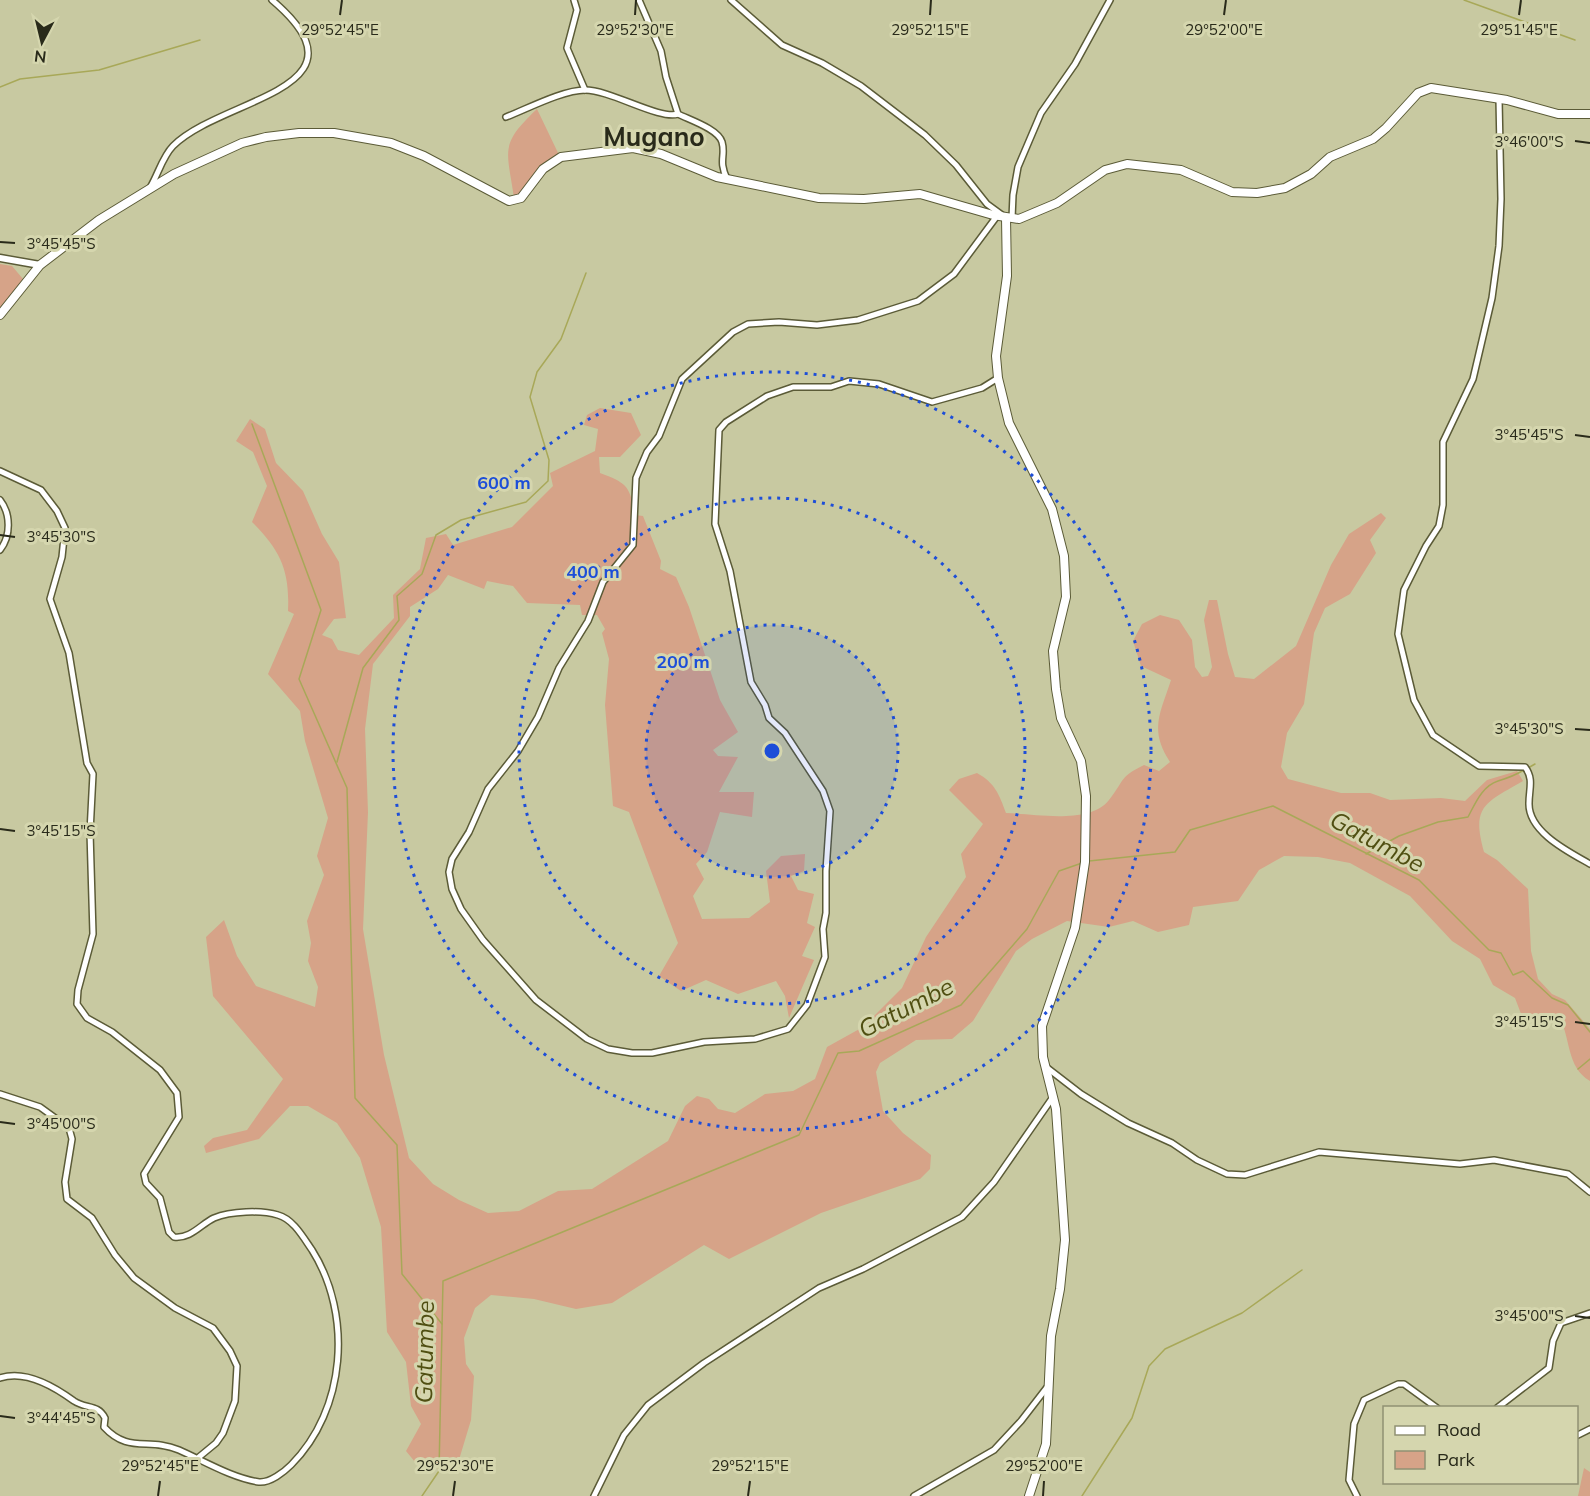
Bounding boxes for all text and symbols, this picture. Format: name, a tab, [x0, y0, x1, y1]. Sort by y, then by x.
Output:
north arrow	[12, 12, 72, 72]
text: 29°52'45"E	[301, 20, 379, 39]
text: 29°52'30"E	[596, 20, 674, 39]
text: 29°52'15"E	[891, 20, 969, 39]
text: 29°52'00"E	[1185, 20, 1263, 39]
text: 29°51'45"E	[1480, 20, 1558, 39]
text: N	[33, 46, 47, 68]
district label: Mugano	[603, 120, 705, 153]
text: 3°46'00"S	[1494, 132, 1564, 151]
text: 3°45'45"S	[26, 234, 96, 253]
text: 3°45'45"S	[1494, 425, 1564, 444]
text: 600 m	[477, 471, 531, 494]
text: 3°45'30"S	[26, 527, 96, 546]
text: 400 m	[566, 560, 620, 583]
text: 200 m	[656, 650, 710, 673]
text: 3°45'30"S	[1494, 719, 1564, 738]
centre of rings	[762, 741, 782, 761]
water label: Gatumbe	[1325, 804, 1430, 878]
text: 3°45'15"S	[26, 821, 96, 840]
water label: Gatumbe	[853, 970, 958, 1044]
text: 3°45'15"S	[1494, 1012, 1564, 1031]
text: 3°45'00"S	[26, 1114, 96, 1133]
water label: Gatumbe	[408, 1300, 440, 1404]
text: 3°45'00"S	[1494, 1306, 1564, 1325]
legend	[1383, 1406, 1578, 1484]
text: 3°44'45"S	[26, 1408, 96, 1427]
text: Road	[1437, 1418, 1481, 1441]
text: Park	[1437, 1448, 1476, 1471]
text: 29°52'45"E	[121, 1456, 199, 1475]
text: 29°52'30"E	[416, 1456, 494, 1475]
text: 29°52'15"E	[711, 1456, 789, 1475]
text: 29°52'00"E	[1005, 1456, 1083, 1475]

